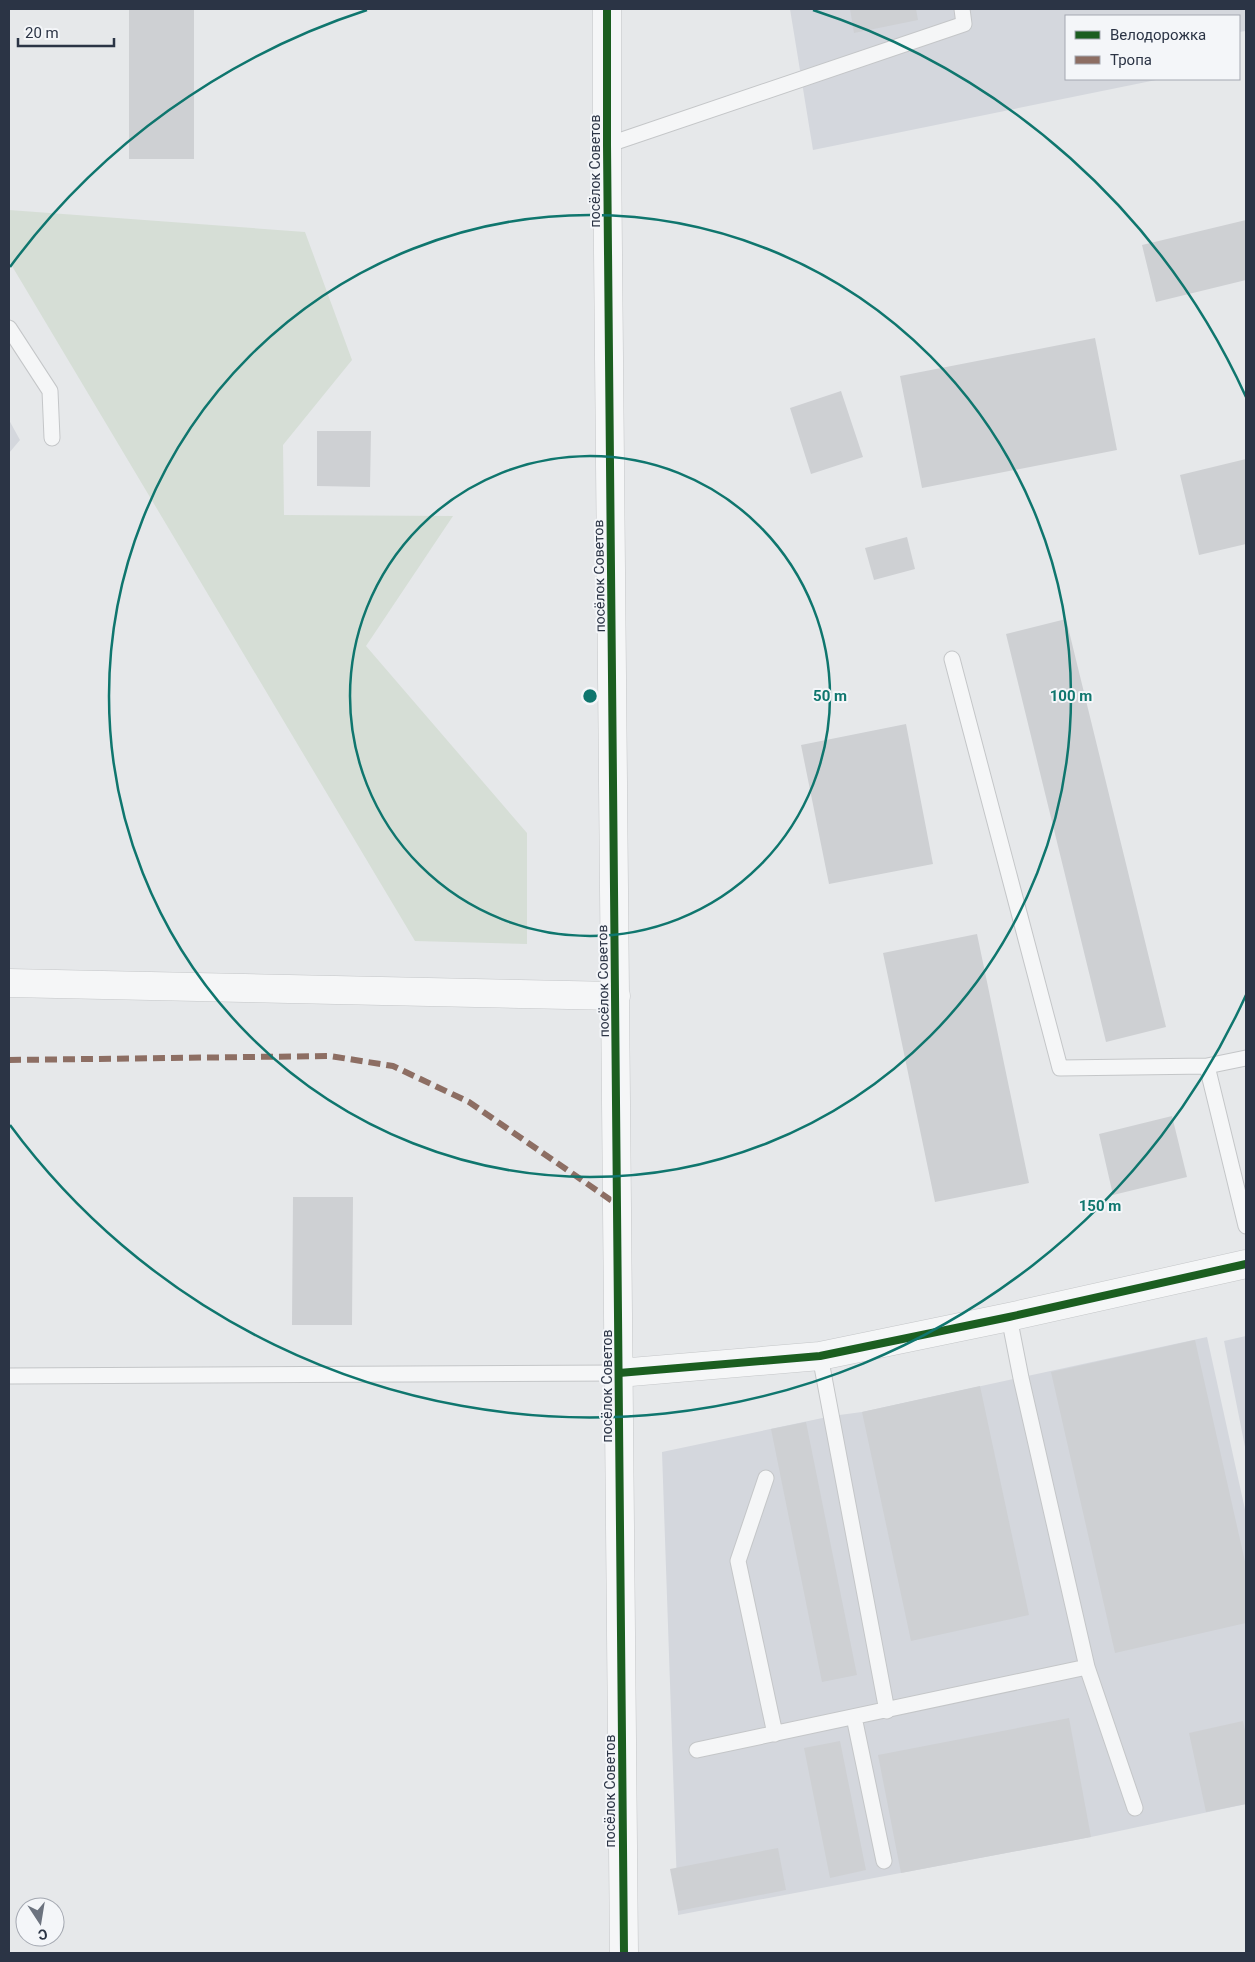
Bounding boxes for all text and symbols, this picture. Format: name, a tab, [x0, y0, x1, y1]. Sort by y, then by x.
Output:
scale bar	[18, 15, 114, 47]
legend	[1065, 15, 1240, 80]
text: 20 m	[25, 24, 59, 42]
text: Велодорожка	[1110, 26, 1206, 44]
text: Тропа	[1110, 51, 1152, 69]
street label: посёлок Советов	[587, 115, 603, 227]
street label: посёлок Советов	[590, 519, 608, 633]
centre of rings	[581, 687, 599, 705]
text: 50 m	[813, 687, 847, 705]
text: 100 m	[1050, 687, 1092, 705]
street label: посёлок Советов	[594, 924, 612, 1038]
text: 150 m	[1079, 1197, 1121, 1215]
street label: посёлок Советов	[599, 1330, 615, 1442]
street label: посёлок Советов	[602, 1735, 618, 1847]
north arrow	[15, 1897, 65, 1947]
text: С	[37, 1926, 49, 1943]

